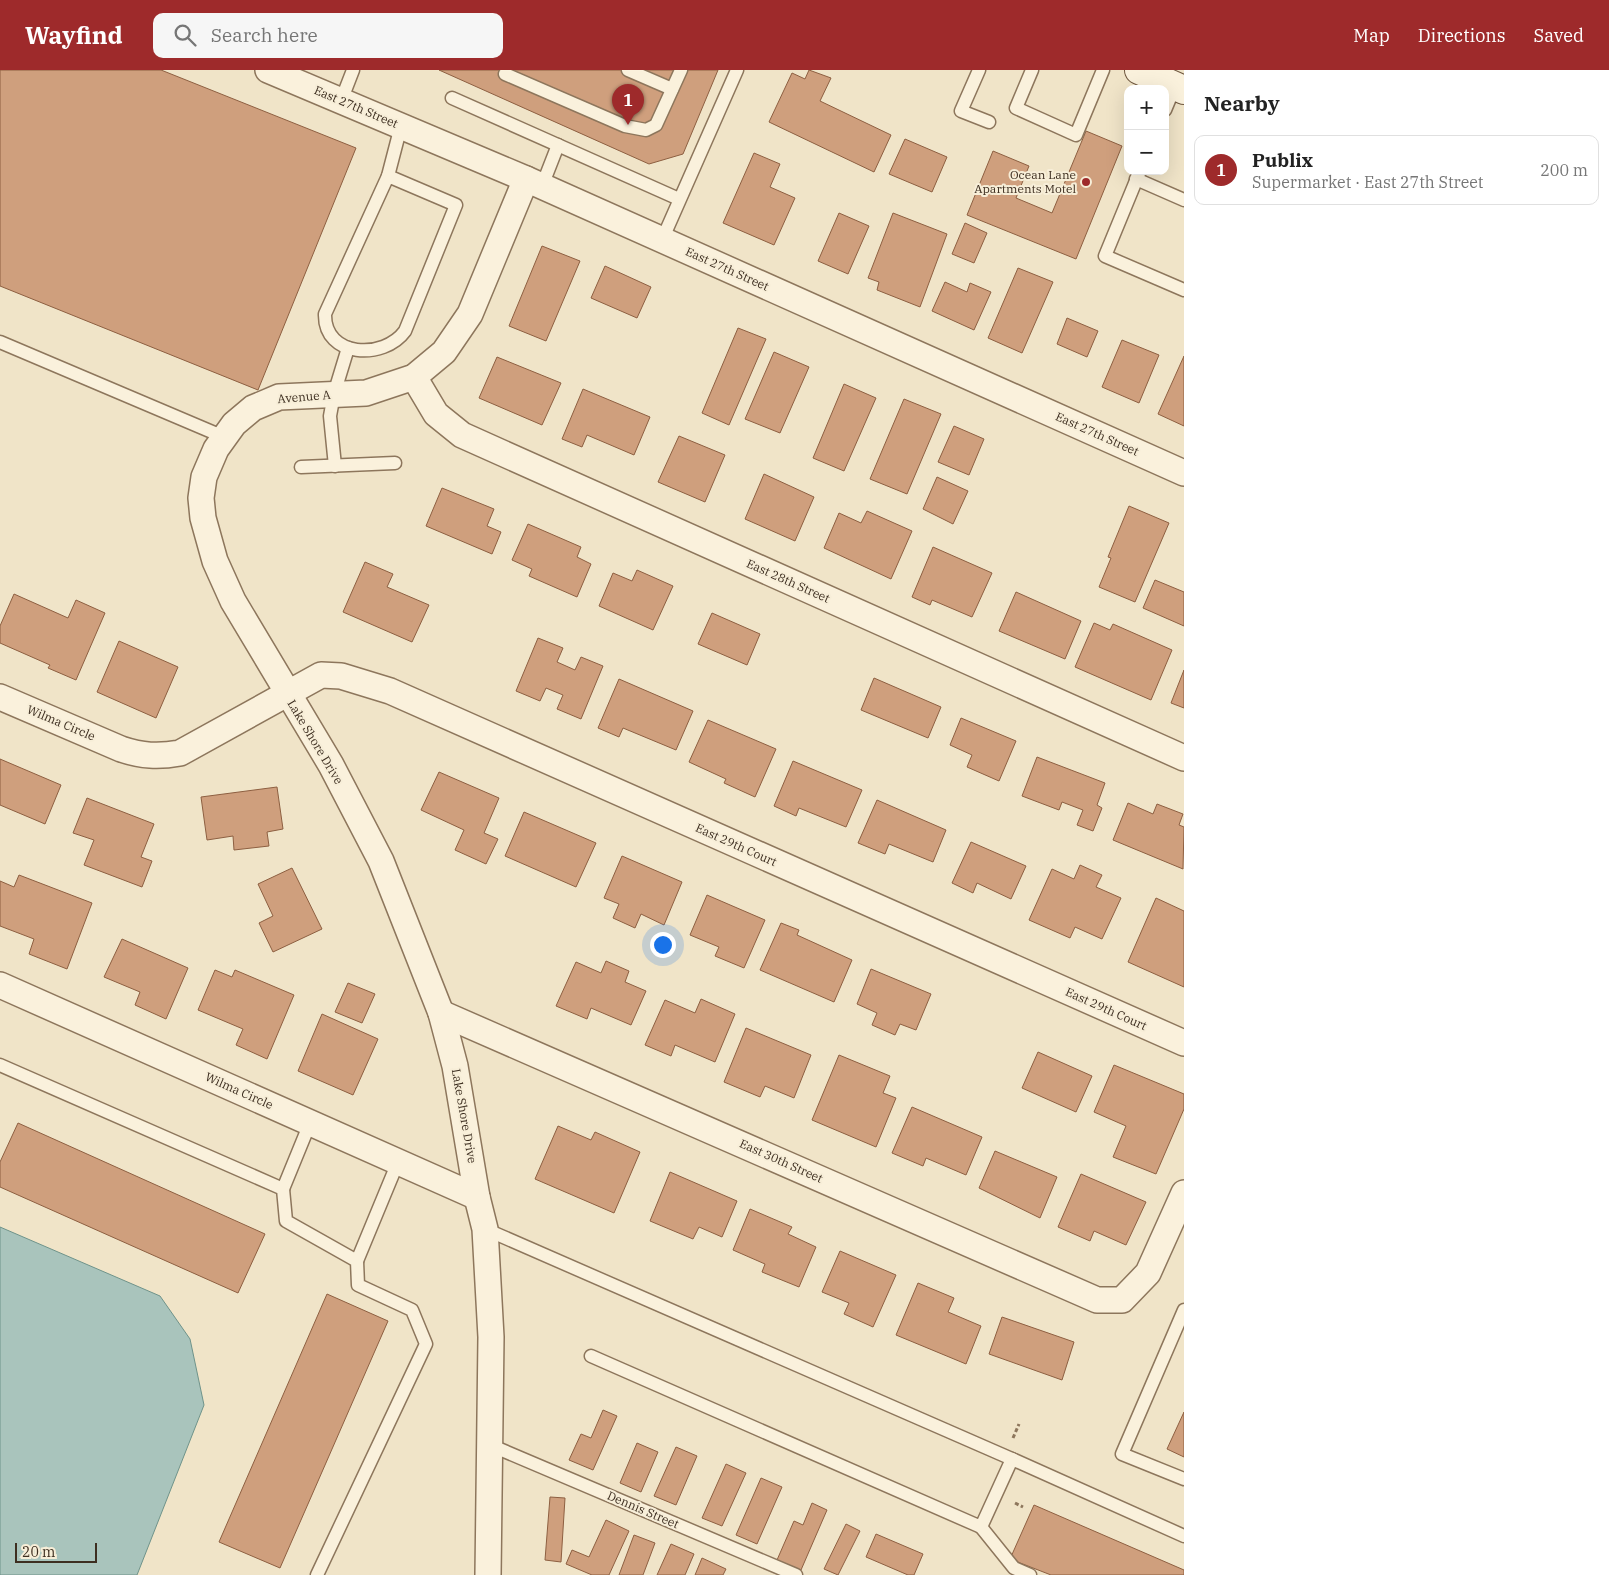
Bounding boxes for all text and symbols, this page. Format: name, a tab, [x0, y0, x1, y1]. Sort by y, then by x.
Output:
search box	[153, 13, 503, 58]
text: Wayfind	[25, 19, 123, 51]
icon: search	[171, 21, 199, 49]
text: Search here	[211, 23, 318, 47]
text: Map	[1353, 24, 1390, 47]
text: Directions	[1418, 24, 1506, 47]
text: Saved	[1534, 24, 1584, 47]
street label: East 27th Street	[312, 82, 400, 131]
pin: 1	[612, 84, 644, 125]
map controls	[1124, 85, 1169, 175]
button: +	[1124, 85, 1169, 130]
text: Nearby	[1204, 89, 1280, 117]
button: −	[1124, 130, 1169, 175]
text: Publix	[1252, 148, 1313, 172]
text: 1	[1216, 160, 1226, 180]
text: 200 m	[1540, 160, 1588, 180]
place label: Ocean Lane Apartments Motel	[974, 167, 1076, 196]
text: Supermarket · East 27th Street	[1252, 172, 1484, 192]
marker: Ocean Lane Apartments Motel	[1080, 176, 1092, 188]
street label: East 27th Street	[683, 243, 771, 294]
street label: Avenue A	[277, 387, 332, 406]
street label: East 27th Street	[1053, 408, 1141, 459]
street label: East 28th Street	[744, 555, 832, 606]
street label: Lake Shore Drive	[284, 697, 347, 787]
street label: Wilma Circle	[25, 701, 98, 744]
street label: East 29th Court	[693, 820, 779, 869]
your location	[650, 932, 676, 958]
street label: East 29th Court	[1063, 984, 1149, 1033]
street label: Lake Shore Drive	[449, 1067, 480, 1164]
street label: Wilma Circle	[203, 1069, 275, 1112]
street label: East 30th Street	[737, 1135, 825, 1186]
street label: Dennis Street	[605, 1488, 681, 1531]
scale bar	[15, 1540, 98, 1563]
text: 20 m	[22, 1543, 55, 1561]

